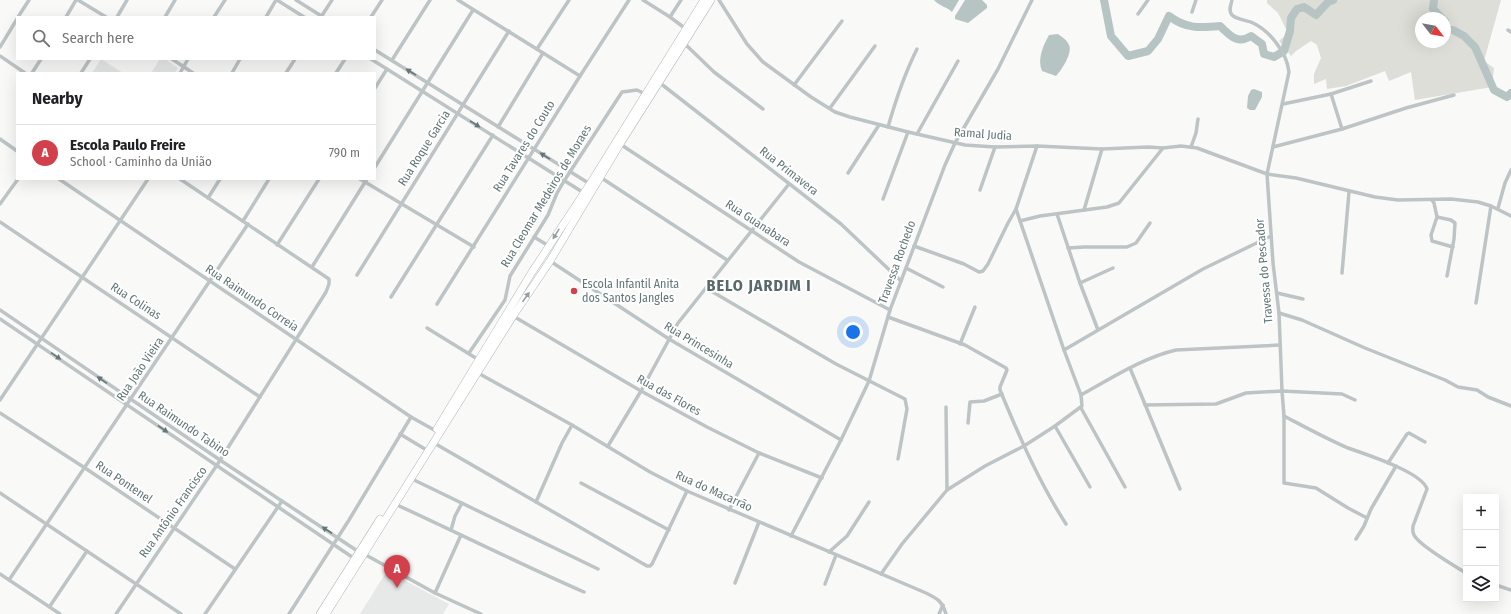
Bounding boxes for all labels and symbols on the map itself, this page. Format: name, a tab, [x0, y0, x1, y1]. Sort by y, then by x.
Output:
north arrow	[1415, 12, 1451, 48]
one-way arrow	[406, 68, 416, 76]
street label: Rua Tavares do Couto	[490, 98, 558, 194]
street label: Rua Roque Garcia	[395, 108, 453, 188]
one-way arrow	[469, 121, 481, 128]
street label: Rua Cleomar Medeiros de Moraes	[498, 122, 594, 270]
street label: Ramal Judia	[953, 125, 1013, 143]
street label: Rua Primavera	[757, 144, 821, 198]
one-way arrow	[540, 152, 550, 160]
street label: Rua Guanabara	[723, 197, 793, 249]
street label: Travessa do Pescador	[1252, 217, 1276, 324]
street label: Travessa Rochedo	[875, 219, 919, 305]
one-way arrow	[552, 229, 560, 239]
street label: Rua Raimundo Correia	[203, 262, 301, 334]
district label: BELO JARDIM I	[706, 276, 812, 295]
place label: Escola Infantil Anita dos Santos Jangles	[582, 277, 679, 305]
street label: Rua Colinas	[108, 280, 164, 322]
marker: Escola Infantil Anita dos Santos Jangles	[569, 286, 579, 296]
one-way arrow	[522, 292, 530, 303]
street label: Rua Princesinha	[662, 319, 736, 371]
your location	[843, 322, 863, 342]
street label: Rua João Vieira	[114, 334, 166, 404]
one-way arrow	[50, 353, 61, 360]
street label: Rua das Flores	[634, 372, 704, 418]
one-way arrow	[97, 376, 107, 384]
street label: Rua Raimundo Tabino	[136, 388, 232, 460]
one-way arrow	[158, 425, 169, 433]
street label: Rua Pontenel	[93, 458, 155, 506]
street label: Rua Antônio Francisco	[136, 464, 210, 560]
street label: Rua do Macarrão	[673, 468, 755, 514]
one-way arrow	[322, 526, 332, 534]
pin: A	[384, 555, 410, 588]

